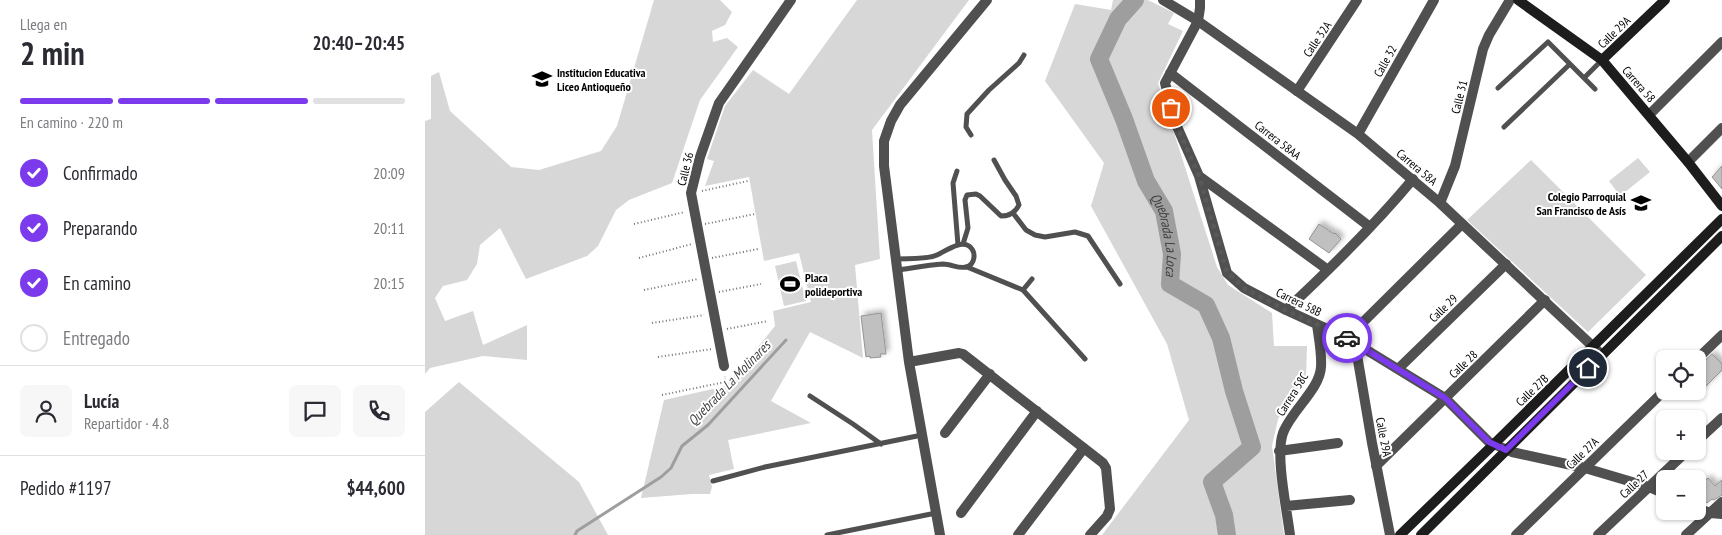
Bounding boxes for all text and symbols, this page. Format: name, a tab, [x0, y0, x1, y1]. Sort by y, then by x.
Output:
street label: Calle 29A	[1595, 13, 1634, 51]
text: Llega en	[20, 14, 67, 34]
street label: Calle 32A	[1300, 18, 1334, 60]
text: 20:40–20:45	[312, 31, 405, 55]
text: 2 min	[20, 32, 85, 74]
street label: Calle 32	[1370, 42, 1400, 80]
street label: Carrera 58	[1619, 63, 1659, 105]
place label: Institucion Educativa Liceo Antioqueño	[557, 65, 646, 94]
school or university icon: Institucion Educativa Liceo Antioqueño	[531, 68, 553, 90]
street label: Calle 31	[1448, 79, 1470, 115]
pin	[1150, 87, 1192, 129]
icon: bag	[1157, 94, 1185, 122]
text: En camino · 220 m	[20, 112, 123, 132]
street label: Carrera 58AA	[1252, 117, 1304, 163]
street label: Carrera 58A	[1393, 146, 1441, 189]
street label: Calle 36	[674, 151, 696, 187]
icon: check	[20, 159, 48, 187]
text: Confirmado	[63, 161, 138, 185]
text: 20:09	[373, 163, 405, 183]
place label: Colegio Parroquial San Francisco de Asís	[1536, 189, 1626, 218]
water label: Quebrada La Loca	[1146, 190, 1181, 279]
school or university icon: Colegio Parroquial San Francisco de Asís	[1630, 192, 1652, 214]
icon: check	[20, 214, 48, 242]
text: Preparando	[63, 216, 138, 240]
text: 20:11	[373, 218, 405, 238]
icon: check	[20, 269, 48, 297]
place label: Placa polideportiva	[805, 270, 862, 299]
text: En camino	[63, 271, 131, 295]
text: 20:15	[373, 273, 405, 293]
sports icon: Placa polideportiva	[779, 273, 801, 295]
street label: Carrera 58B	[1274, 285, 1325, 320]
street label: Calle 29	[1426, 291, 1460, 325]
courier	[1322, 313, 1372, 363]
icon: car	[1333, 324, 1361, 352]
text: Entregado	[63, 326, 130, 350]
water label: Quebrada La Molinares	[684, 336, 775, 429]
street label: Calle 28	[1446, 347, 1480, 381]
pin	[1567, 347, 1609, 389]
map controls	[1656, 350, 1706, 520]
button: locate	[1656, 350, 1706, 400]
icon: home	[1574, 354, 1602, 382]
street label: Carrera 58C	[1273, 369, 1312, 419]
street label: Calle 27B	[1513, 371, 1552, 409]
button: person	[20, 385, 72, 437]
button: chat	[289, 385, 341, 437]
button: phone	[353, 385, 405, 437]
text: Lucía	[84, 389, 119, 413]
button: +	[1656, 410, 1706, 460]
text: Repartidor · 4.8	[84, 413, 169, 433]
street label: Calle 29A	[1373, 416, 1395, 458]
street label: Calle 27A	[1563, 434, 1602, 472]
street label: Calle 27	[1616, 467, 1652, 501]
button: −	[1656, 470, 1706, 520]
text: Pedido #1197	[20, 476, 111, 500]
text: $44,600	[346, 476, 405, 500]

